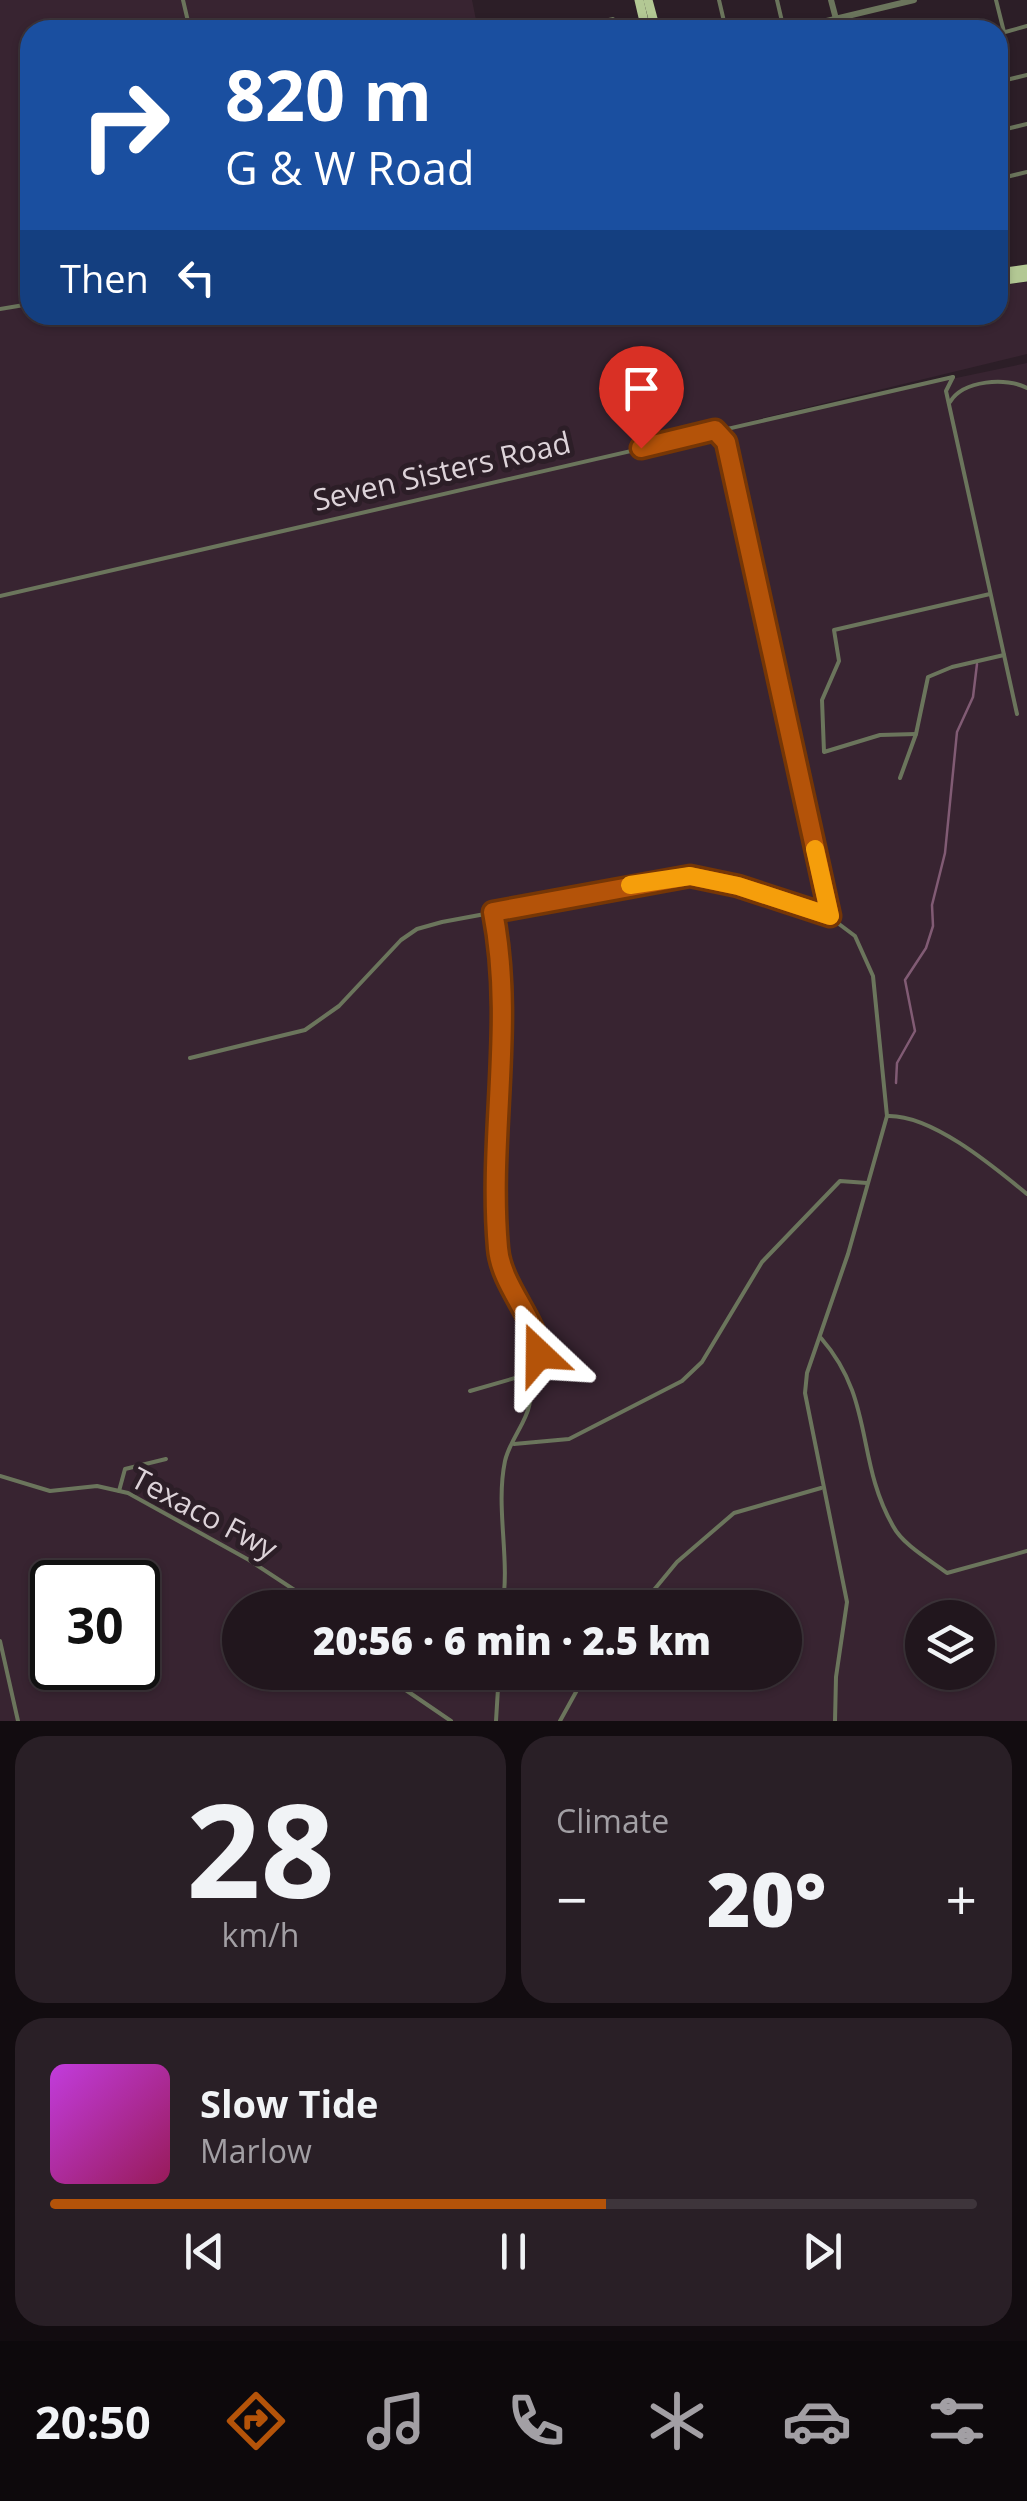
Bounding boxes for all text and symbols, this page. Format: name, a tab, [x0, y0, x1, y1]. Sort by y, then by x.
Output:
text: 820 m	[225, 46, 432, 142]
icon: right	[60, 60, 190, 190]
text: G & W Road	[225, 137, 475, 198]
icon: left	[169, 250, 224, 305]
text: Then	[60, 252, 149, 304]
pin	[599, 346, 684, 449]
icon: arrive	[614, 361, 669, 416]
street label: Seven Sisters Road	[309, 421, 574, 520]
position arrow	[487, 1302, 591, 1406]
street label: Texaco Fwy	[125, 1457, 286, 1569]
speed limit sign: 30	[30, 1560, 160, 1690]
map controls	[905, 1600, 995, 1690]
button: layers	[905, 1600, 995, 1690]
text: 20:56 · 6 min · 2.5 km	[313, 1614, 711, 1666]
text: 28	[186, 1759, 335, 1936]
text: Climate	[556, 1799, 669, 1842]
text: 20°	[707, 1847, 826, 1949]
text: −	[556, 1861, 587, 1936]
text: +	[946, 1861, 977, 1936]
text: km/h	[222, 1913, 299, 1956]
text: Slow Tide	[200, 2077, 379, 2129]
text: Marlow	[200, 2129, 312, 2172]
icon: previous	[177, 2224, 232, 2279]
icon: pause	[486, 2224, 541, 2279]
icon: next	[795, 2224, 850, 2279]
icon: directions	[221, 2386, 291, 2456]
icon: music	[361, 2386, 431, 2456]
icon: phone	[501, 2386, 571, 2456]
icon: climate	[642, 2386, 712, 2456]
icon: car	[782, 2386, 852, 2456]
icon: filters	[922, 2386, 992, 2456]
text: 20:50	[35, 2391, 151, 2452]

